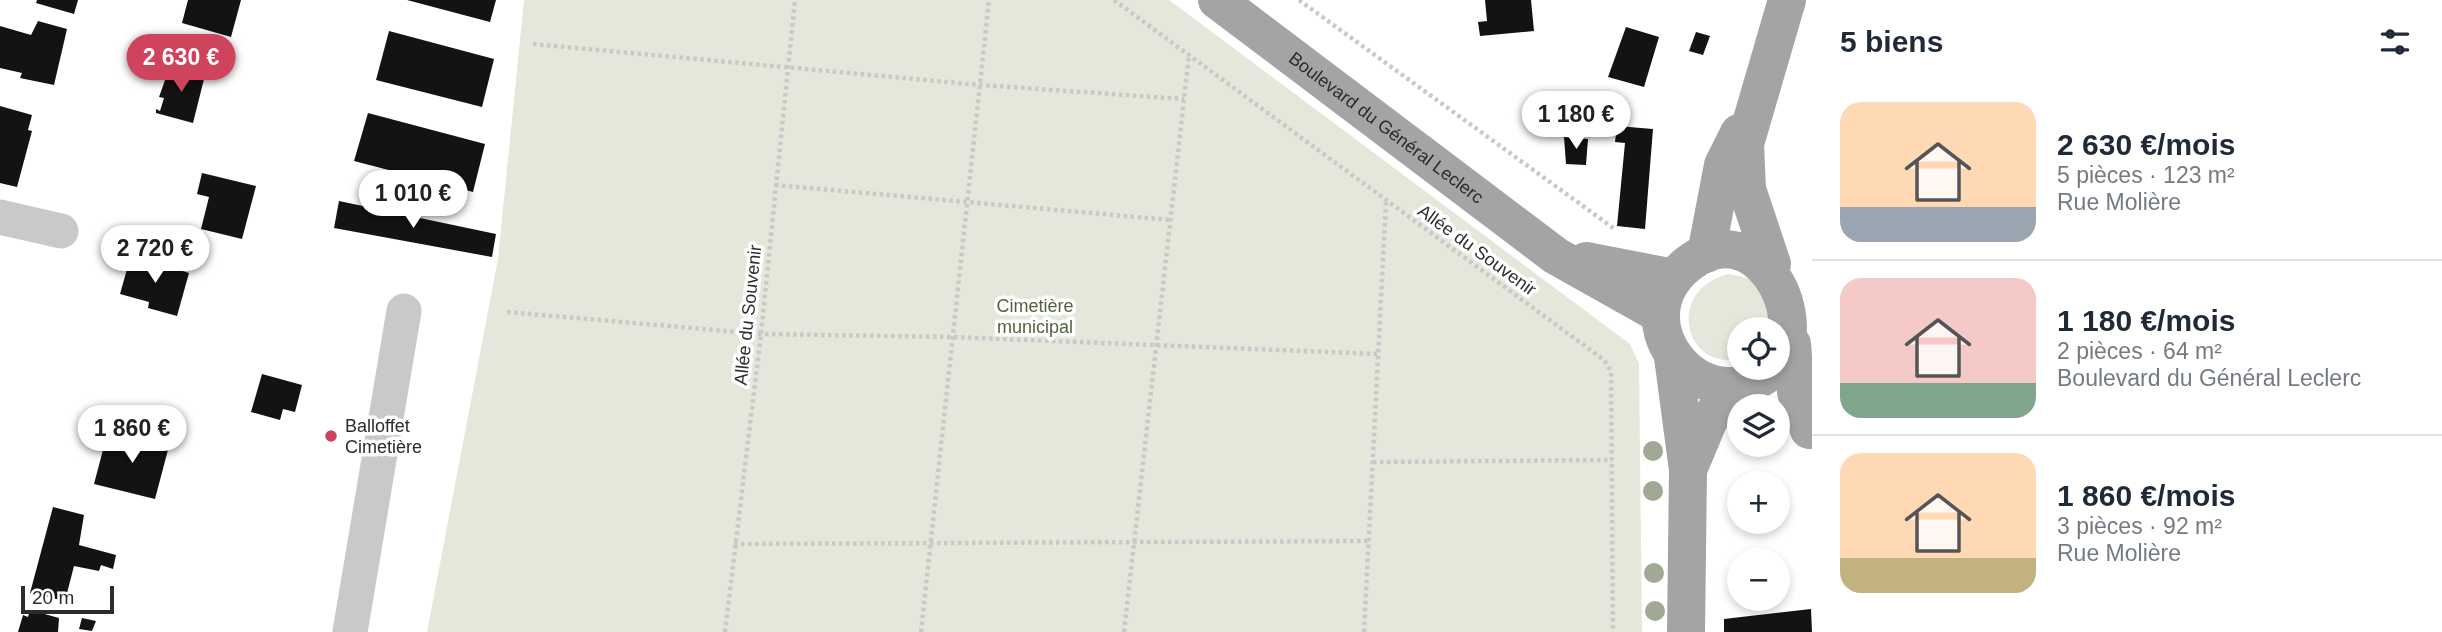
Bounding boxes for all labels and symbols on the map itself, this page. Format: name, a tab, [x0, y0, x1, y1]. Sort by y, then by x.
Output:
pin: 2 630 €	[116, 34, 246, 94]
street label: Boulevard du Général Leclerc	[1285, 48, 1487, 208]
pin: 1 180 €	[1511, 92, 1641, 151]
pin: 1 010 €	[348, 170, 478, 230]
street label: Allée du Souvenir	[1414, 200, 1540, 300]
pin: 2 720 €	[90, 226, 220, 285]
street label: Allée du Souvenir	[731, 244, 765, 386]
park label: Cimetière municipal	[996, 296, 1074, 337]
pin: 1 860 €	[67, 406, 197, 465]
place label: Balloffet Cimetière	[345, 416, 422, 457]
marker: Balloffet Cimetière	[323, 428, 339, 444]
scale bar	[21, 583, 114, 615]

